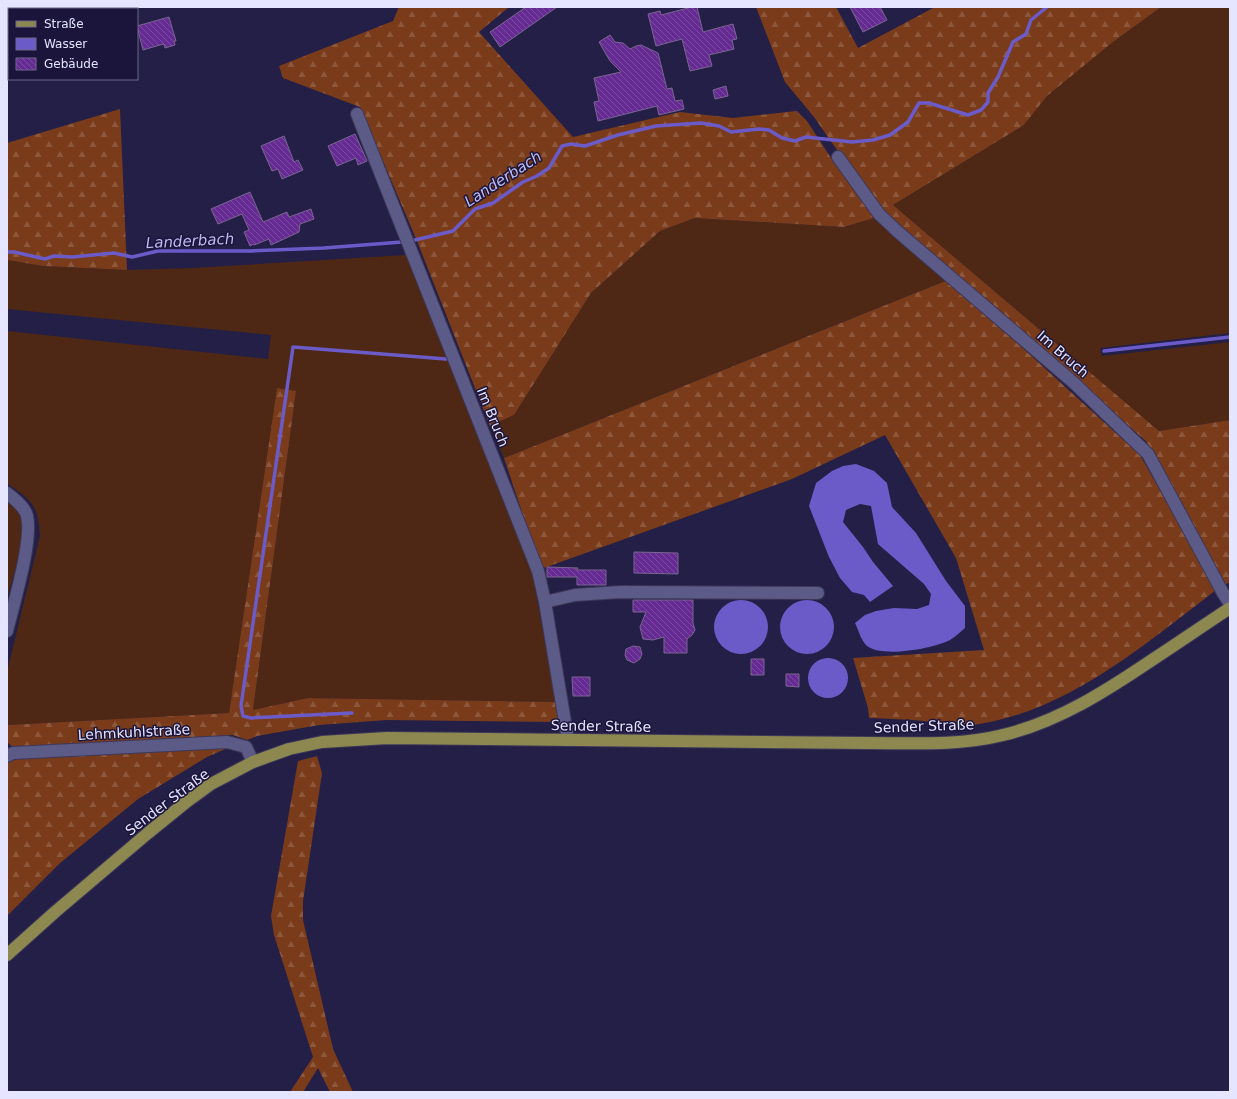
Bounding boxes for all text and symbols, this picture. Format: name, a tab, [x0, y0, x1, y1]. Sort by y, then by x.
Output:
legend	[8, 8, 138, 80]
text: Straße	[44, 17, 84, 31]
text: Wasser	[44, 37, 87, 51]
text: Gebäude	[44, 57, 98, 71]
water label: Landerbach	[461, 147, 545, 211]
water label: Landerbach	[145, 230, 235, 252]
street label: Im Bruch	[1034, 327, 1092, 381]
street label: Im Bruch	[474, 385, 512, 449]
street label: Sender Straße	[874, 716, 974, 736]
street label: Sender Straße	[551, 717, 651, 735]
street label: Lehmkuhlstraße	[77, 721, 191, 743]
street label: Sender Straße	[122, 765, 212, 839]

